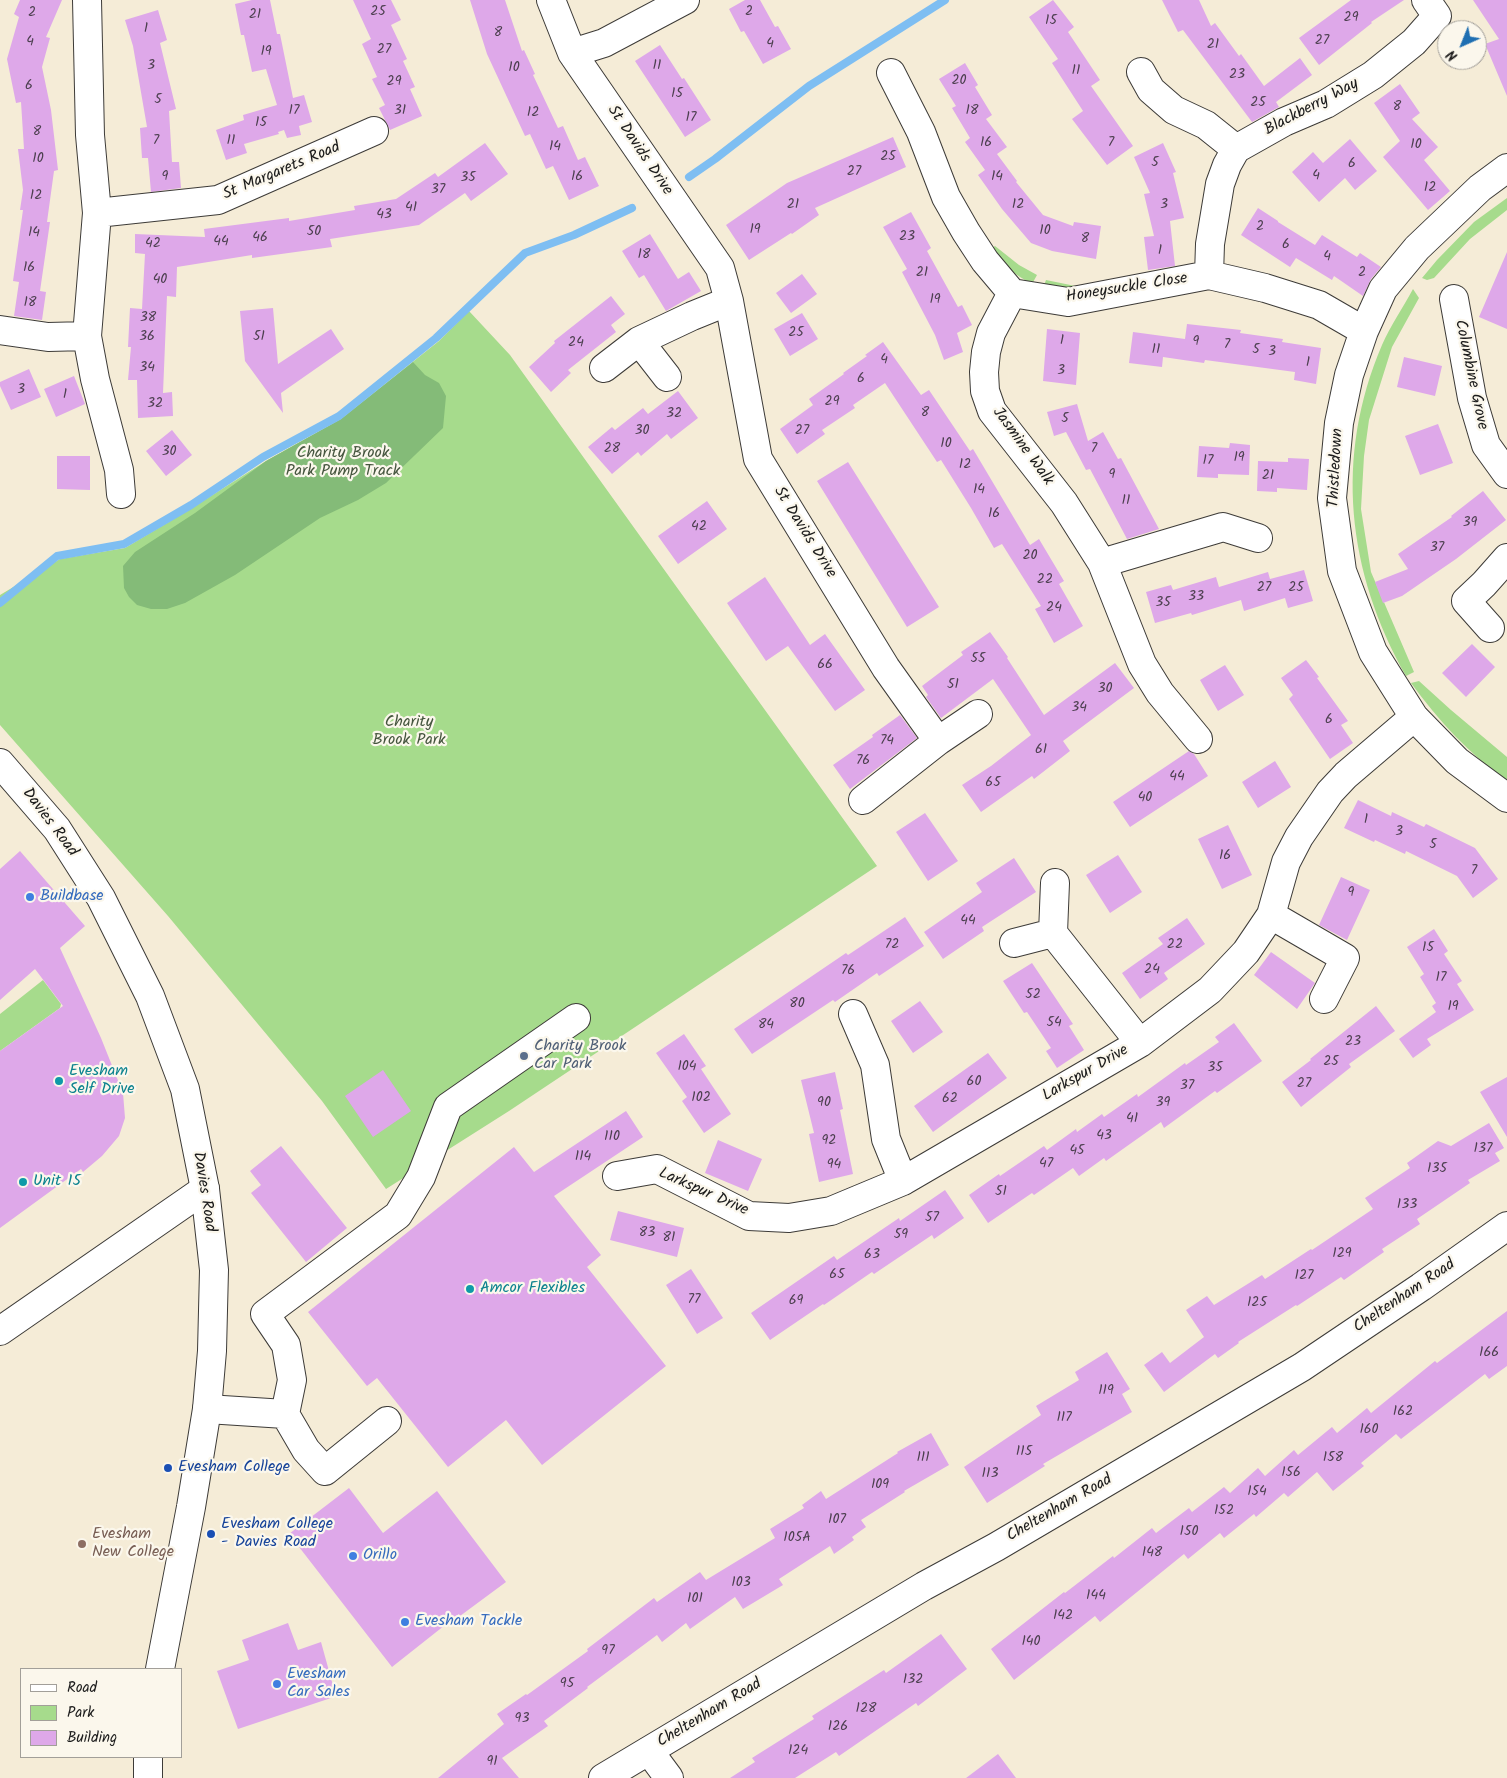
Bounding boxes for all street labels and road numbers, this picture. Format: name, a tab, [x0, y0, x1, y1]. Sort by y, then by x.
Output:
street label: Blackberry Way	[1262, 75, 1362, 141]
street label: St Davids Drive	[602, 102, 676, 200]
street label: St Margarets Road	[220, 139, 344, 205]
street label: Honeysuckle Close	[1065, 270, 1189, 308]
street label: Columbine Grove	[1449, 318, 1491, 432]
street label: Jasmine Walk	[987, 404, 1057, 490]
street label: Thistledown	[1325, 428, 1349, 508]
street label: St Davids Drive	[768, 484, 840, 582]
street label: Davies Road	[17, 785, 81, 861]
street label: Larkspur Drive	[1040, 1042, 1132, 1106]
street label: Davies Road	[187, 1151, 219, 1233]
street label: Larkspur Drive	[655, 1165, 751, 1221]
street label: Cheltenham Road	[1351, 1256, 1459, 1338]
street label: Cheltenham Road	[1004, 1471, 1116, 1547]
street label: Cheltenham Road	[654, 1675, 766, 1753]

